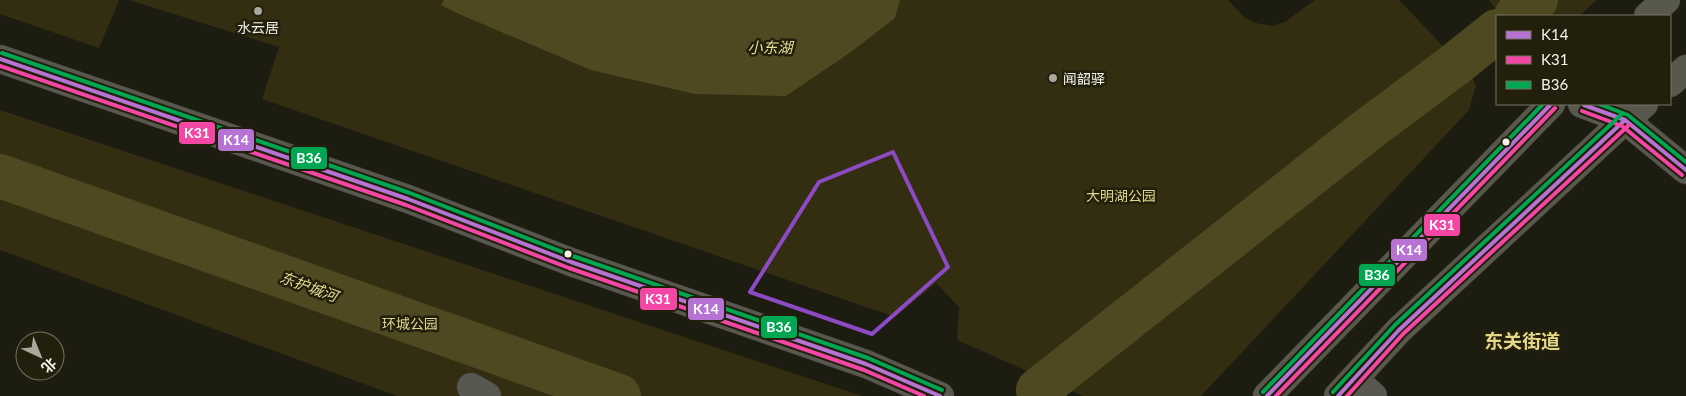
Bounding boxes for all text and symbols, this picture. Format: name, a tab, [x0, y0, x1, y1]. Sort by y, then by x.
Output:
marker: 水云居	[252, 5, 264, 17]
legend	[1496, 15, 1671, 105]
place label: 水云居	[237, 19, 279, 36]
text: K14	[1541, 25, 1569, 43]
water label: 小东湖	[747, 38, 794, 56]
text: K31	[1541, 50, 1568, 68]
place label: 闻韶驿	[1063, 70, 1105, 87]
marker: 闻韶驿	[1047, 72, 1059, 84]
text: B36	[1541, 75, 1568, 93]
line badge: K31	[178, 121, 216, 145]
text: K31	[184, 124, 210, 141]
line badge: K14	[217, 128, 255, 152]
text: K14	[223, 131, 249, 148]
unlabelled marker	[1501, 137, 1511, 147]
line badge: B36	[290, 146, 328, 170]
text: B36	[296, 149, 322, 166]
park label: 大明湖公园	[1086, 187, 1156, 204]
line badge: K31	[1423, 213, 1461, 237]
text: K31	[1429, 216, 1455, 233]
line badge: K14	[1390, 238, 1428, 262]
text: K14	[1396, 241, 1422, 258]
unlabelled marker	[563, 249, 573, 259]
line badge: B36	[1358, 263, 1396, 287]
text: B36	[1364, 266, 1390, 283]
water label: 东护城河	[278, 267, 343, 306]
line badge: K31	[639, 287, 678, 311]
text: K31	[645, 290, 671, 307]
line badge: K14	[687, 297, 725, 321]
text: K14	[693, 300, 719, 317]
park label: 环城公园	[382, 315, 438, 332]
line badge: B36	[760, 315, 798, 339]
text: B36	[766, 318, 792, 335]
district label: 东关街道	[1484, 329, 1560, 352]
north arrow	[15, 331, 65, 381]
text: 北	[38, 355, 60, 377]

